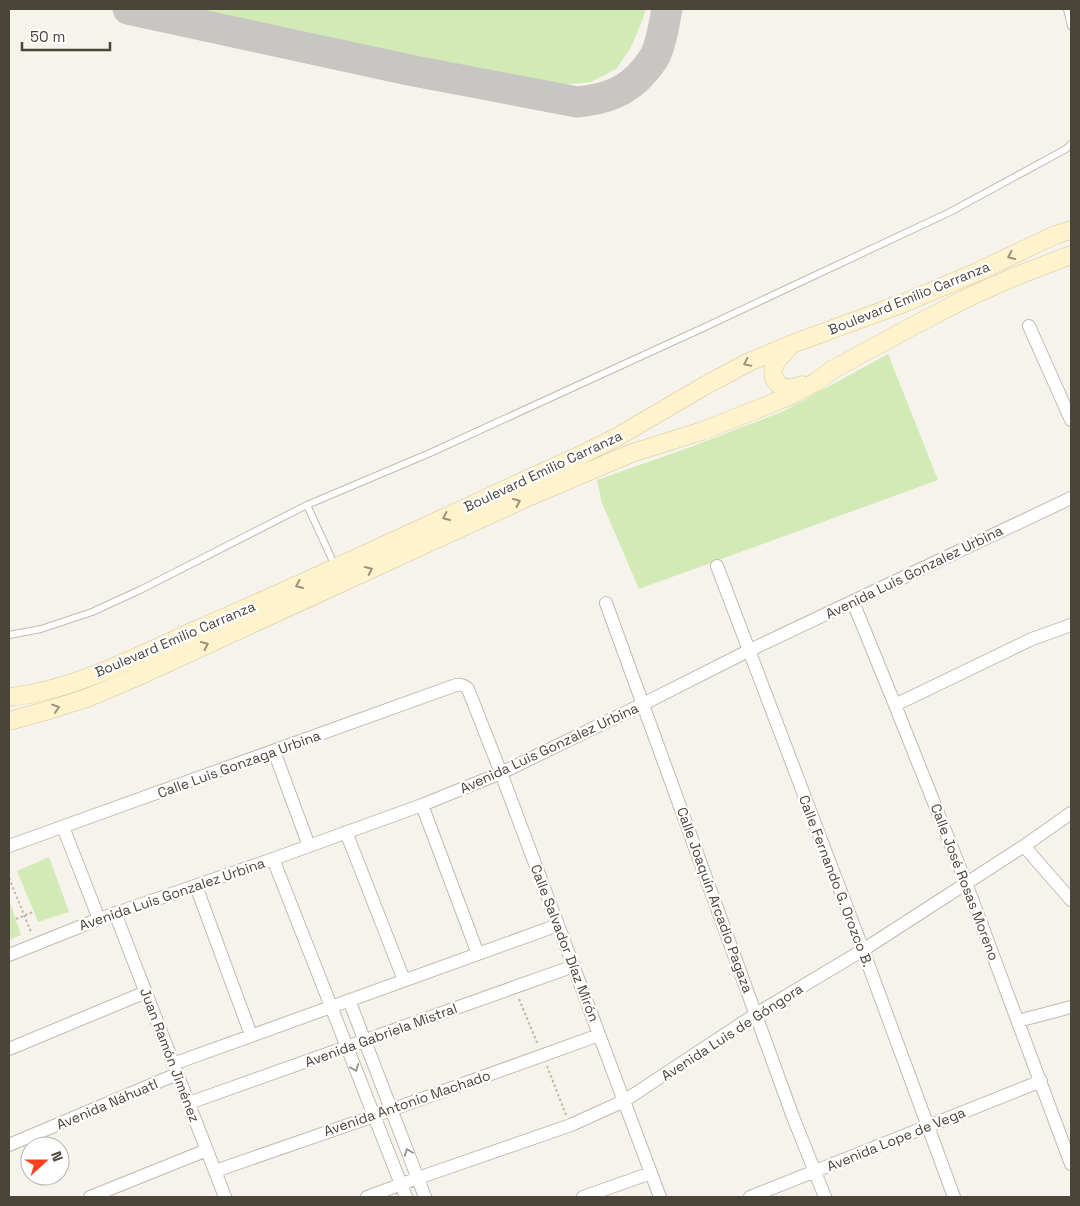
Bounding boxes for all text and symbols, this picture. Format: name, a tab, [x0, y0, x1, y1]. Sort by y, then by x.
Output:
scale bar	[22, 20, 110, 52]
text: 50 m	[30, 27, 65, 46]
one-way arrow	[1007, 250, 1016, 260]
street label: Boulevard Emilio Carranza	[826, 257, 992, 339]
one-way arrow	[743, 357, 752, 367]
street label: Boulevard Emilio Carranza	[461, 426, 625, 516]
one-way arrow	[512, 498, 521, 509]
one-way arrow	[443, 510, 452, 520]
street label: Avenida Luis Gonzalez Urbina	[822, 521, 1006, 623]
one-way arrow	[364, 566, 373, 577]
one-way arrow	[295, 578, 304, 589]
street label: Boulevard Emilio Carranza	[92, 597, 258, 681]
one-way arrow	[200, 642, 209, 652]
street label: Avenida Luis Gonzalez Urbina	[457, 699, 641, 797]
one-way arrow	[51, 704, 59, 714]
street label: Calle Luis Gonzaga Urbina	[155, 726, 323, 802]
street label: Calle Fernando G. Orozco B.	[795, 793, 877, 969]
street label: Calle José Rosas Moreno	[927, 801, 1003, 963]
street label: Calle Joaquín Arcadio Pagaza	[673, 805, 757, 995]
street label: Avenida Luis Gonzalez Urbina	[77, 854, 267, 934]
street label: Calle Salvador Díaz Mirón	[527, 862, 603, 1024]
street label: Avenida Luis de Góngora	[658, 979, 806, 1085]
street label: Juan Ramón Jiménez	[136, 985, 204, 1125]
street label: Avenida Gabriela Mistral	[302, 999, 460, 1071]
one-way arrow	[349, 1064, 359, 1072]
street label: Avenida Antonio Machado	[321, 1066, 493, 1140]
street label: Avenida Náhuatl	[53, 1074, 161, 1134]
street label: Avenida Lope de Vega	[824, 1103, 968, 1175]
north arrow	[20, 1136, 70, 1186]
one-way arrow	[404, 1148, 414, 1157]
text: N	[47, 1149, 67, 1164]

